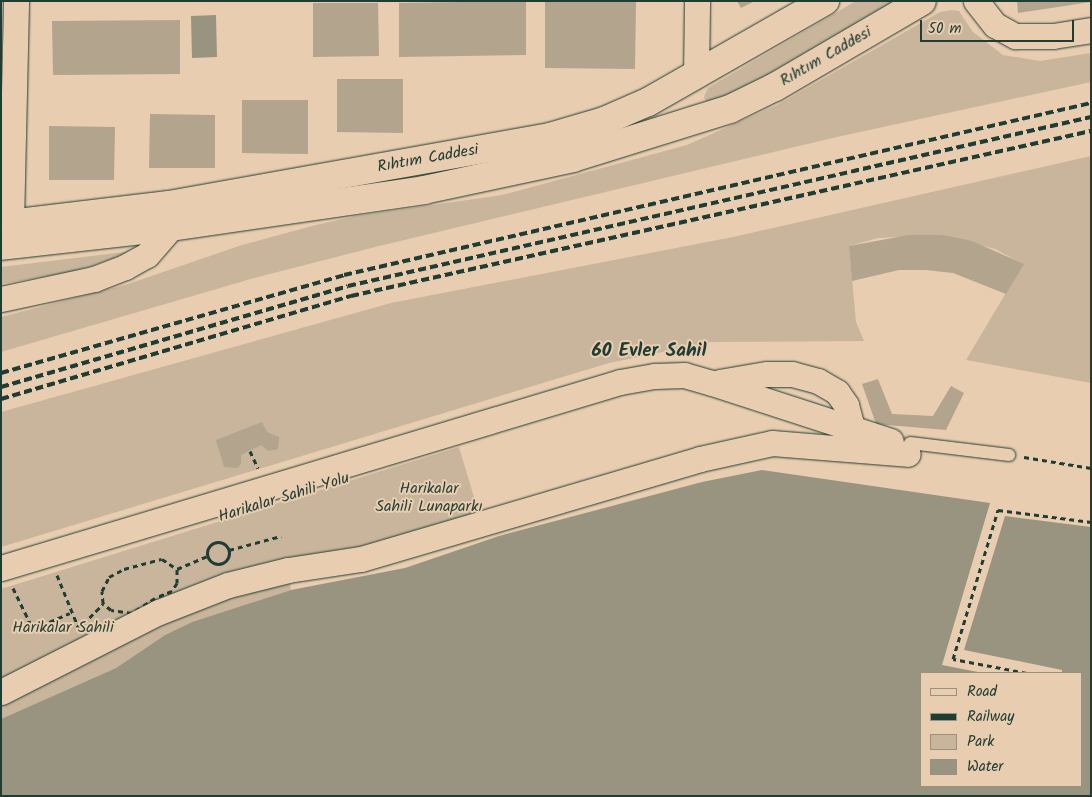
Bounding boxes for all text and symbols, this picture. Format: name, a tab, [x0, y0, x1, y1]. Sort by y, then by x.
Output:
scale bar	[922, 10, 1076, 42]
text: 50 m	[928, 17, 962, 41]
street label: Rıhtım Caddesi	[777, 23, 875, 91]
street label: Rıhtım Caddesi	[376, 141, 480, 177]
district label: 60 Evler Sahil	[591, 341, 707, 363]
street label: Harikalar Sahili Yolu	[216, 469, 352, 527]
park label: Harikalar Sahili Lunaparkı	[375, 479, 483, 517]
park label: Harikalar Sahili	[12, 618, 114, 638]
legend	[920, 672, 1082, 787]
text: Road	[967, 680, 997, 704]
text: Railway	[967, 705, 1014, 729]
text: Park	[967, 730, 994, 754]
text: Water	[967, 755, 1003, 779]

